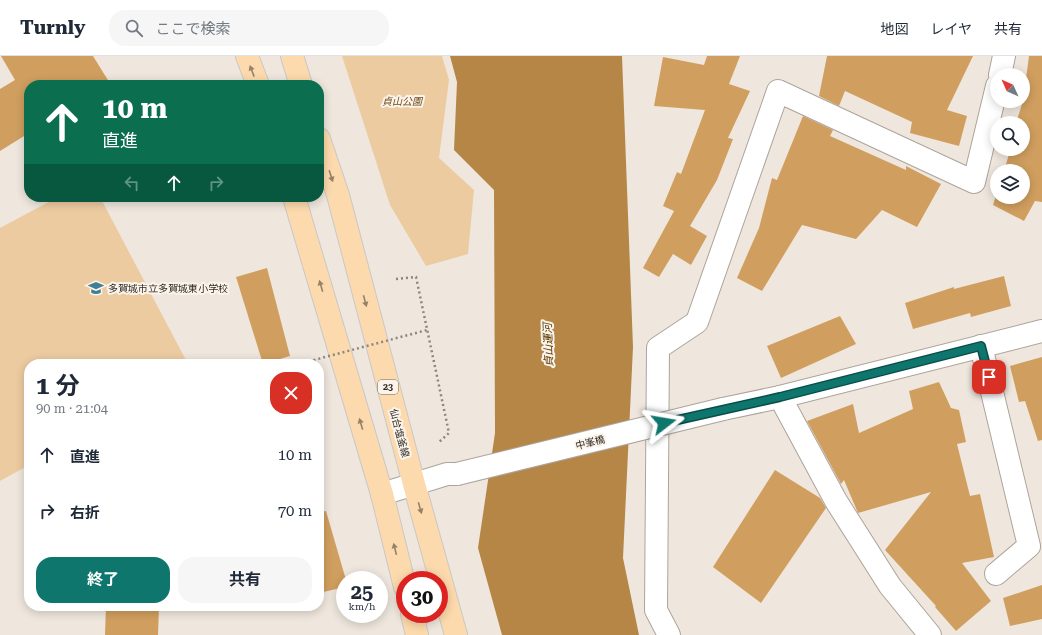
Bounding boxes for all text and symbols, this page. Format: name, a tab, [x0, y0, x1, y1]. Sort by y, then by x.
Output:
search box	[109, 10, 389, 46]
text: Turnly	[20, 16, 85, 39]
icon: search	[123, 17, 145, 39]
text: ここで検索	[155, 20, 230, 38]
text: 地図	[880, 21, 908, 37]
text: レイヤ	[930, 21, 972, 37]
text: 共有	[994, 21, 1022, 37]
one-way arrow	[249, 64, 255, 76]
north arrow	[990, 68, 1030, 108]
map controls	[990, 68, 1030, 204]
text: 10 m	[102, 92, 167, 125]
icon: ahead	[36, 96, 88, 148]
park label: 貞山公園	[382, 96, 424, 107]
button: search	[990, 116, 1030, 156]
text: 直進	[102, 130, 138, 151]
button: layers	[990, 164, 1030, 204]
one-way arrow	[328, 170, 334, 182]
icon: left	[121, 172, 143, 194]
icon: ahead	[163, 172, 185, 194]
icon: right	[205, 172, 227, 194]
school or university icon: 多賀城市立多賀城東小学校	[87, 279, 105, 297]
one-way arrow	[318, 279, 324, 291]
place label: 多賀城市立多賀城東小学校	[108, 283, 228, 294]
one-way arrow	[363, 295, 369, 307]
water label: 貞山運河	[541, 321, 556, 367]
pin	[972, 360, 1006, 394]
icon: arrive	[978, 366, 1000, 388]
text: 1 分	[36, 372, 80, 400]
button: close	[270, 372, 312, 414]
road number: 23	[378, 380, 398, 394]
text: 90 m · 21:04	[36, 401, 108, 416]
position arrow	[643, 402, 685, 444]
street label: 仙台塩釜線	[388, 408, 411, 459]
one-way arrow	[358, 418, 364, 430]
street label: 中峯橋	[574, 434, 606, 451]
icon: ahead	[36, 444, 58, 466]
text: 10 m	[278, 446, 312, 464]
text: 直進	[70, 448, 100, 466]
icon: right	[36, 500, 58, 522]
text: 70 m	[278, 502, 312, 520]
one-way arrow	[417, 502, 423, 514]
text: 右折	[70, 504, 100, 522]
one-way arrow	[392, 543, 398, 555]
button: 終了	[36, 557, 170, 603]
button: 共有	[178, 557, 312, 603]
speed limit sign: 30	[396, 571, 448, 623]
text: 25	[351, 580, 373, 604]
text: km/h	[349, 601, 375, 612]

